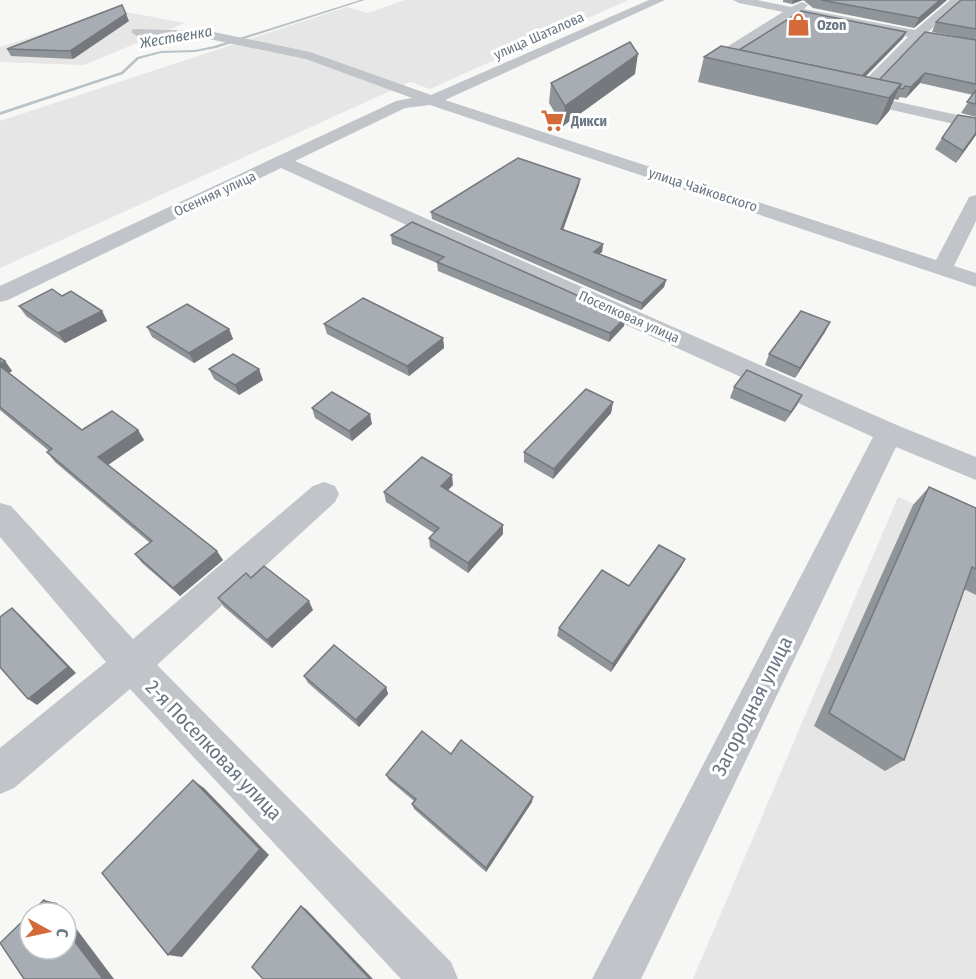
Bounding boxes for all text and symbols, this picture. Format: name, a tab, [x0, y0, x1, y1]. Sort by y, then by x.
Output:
street label: улица Шаталова	[491, 8, 587, 63]
shop icon: Ozon	[786, 12, 812, 38]
place label: Ozon	[817, 17, 846, 34]
water label: Жественка	[137, 22, 214, 52]
supermarket icon: Дикси	[540, 108, 566, 134]
place label: Дикси	[570, 113, 607, 130]
street label: улица Чайковского	[646, 164, 760, 216]
street label: Осенняя улица	[171, 168, 259, 220]
street label: Поселковая улица	[576, 287, 682, 347]
street label: Загородная улица	[707, 632, 797, 780]
street label: 2-я Поселковая улица	[141, 675, 287, 825]
north arrow	[18, 901, 78, 961]
text: С	[52, 928, 72, 939]

